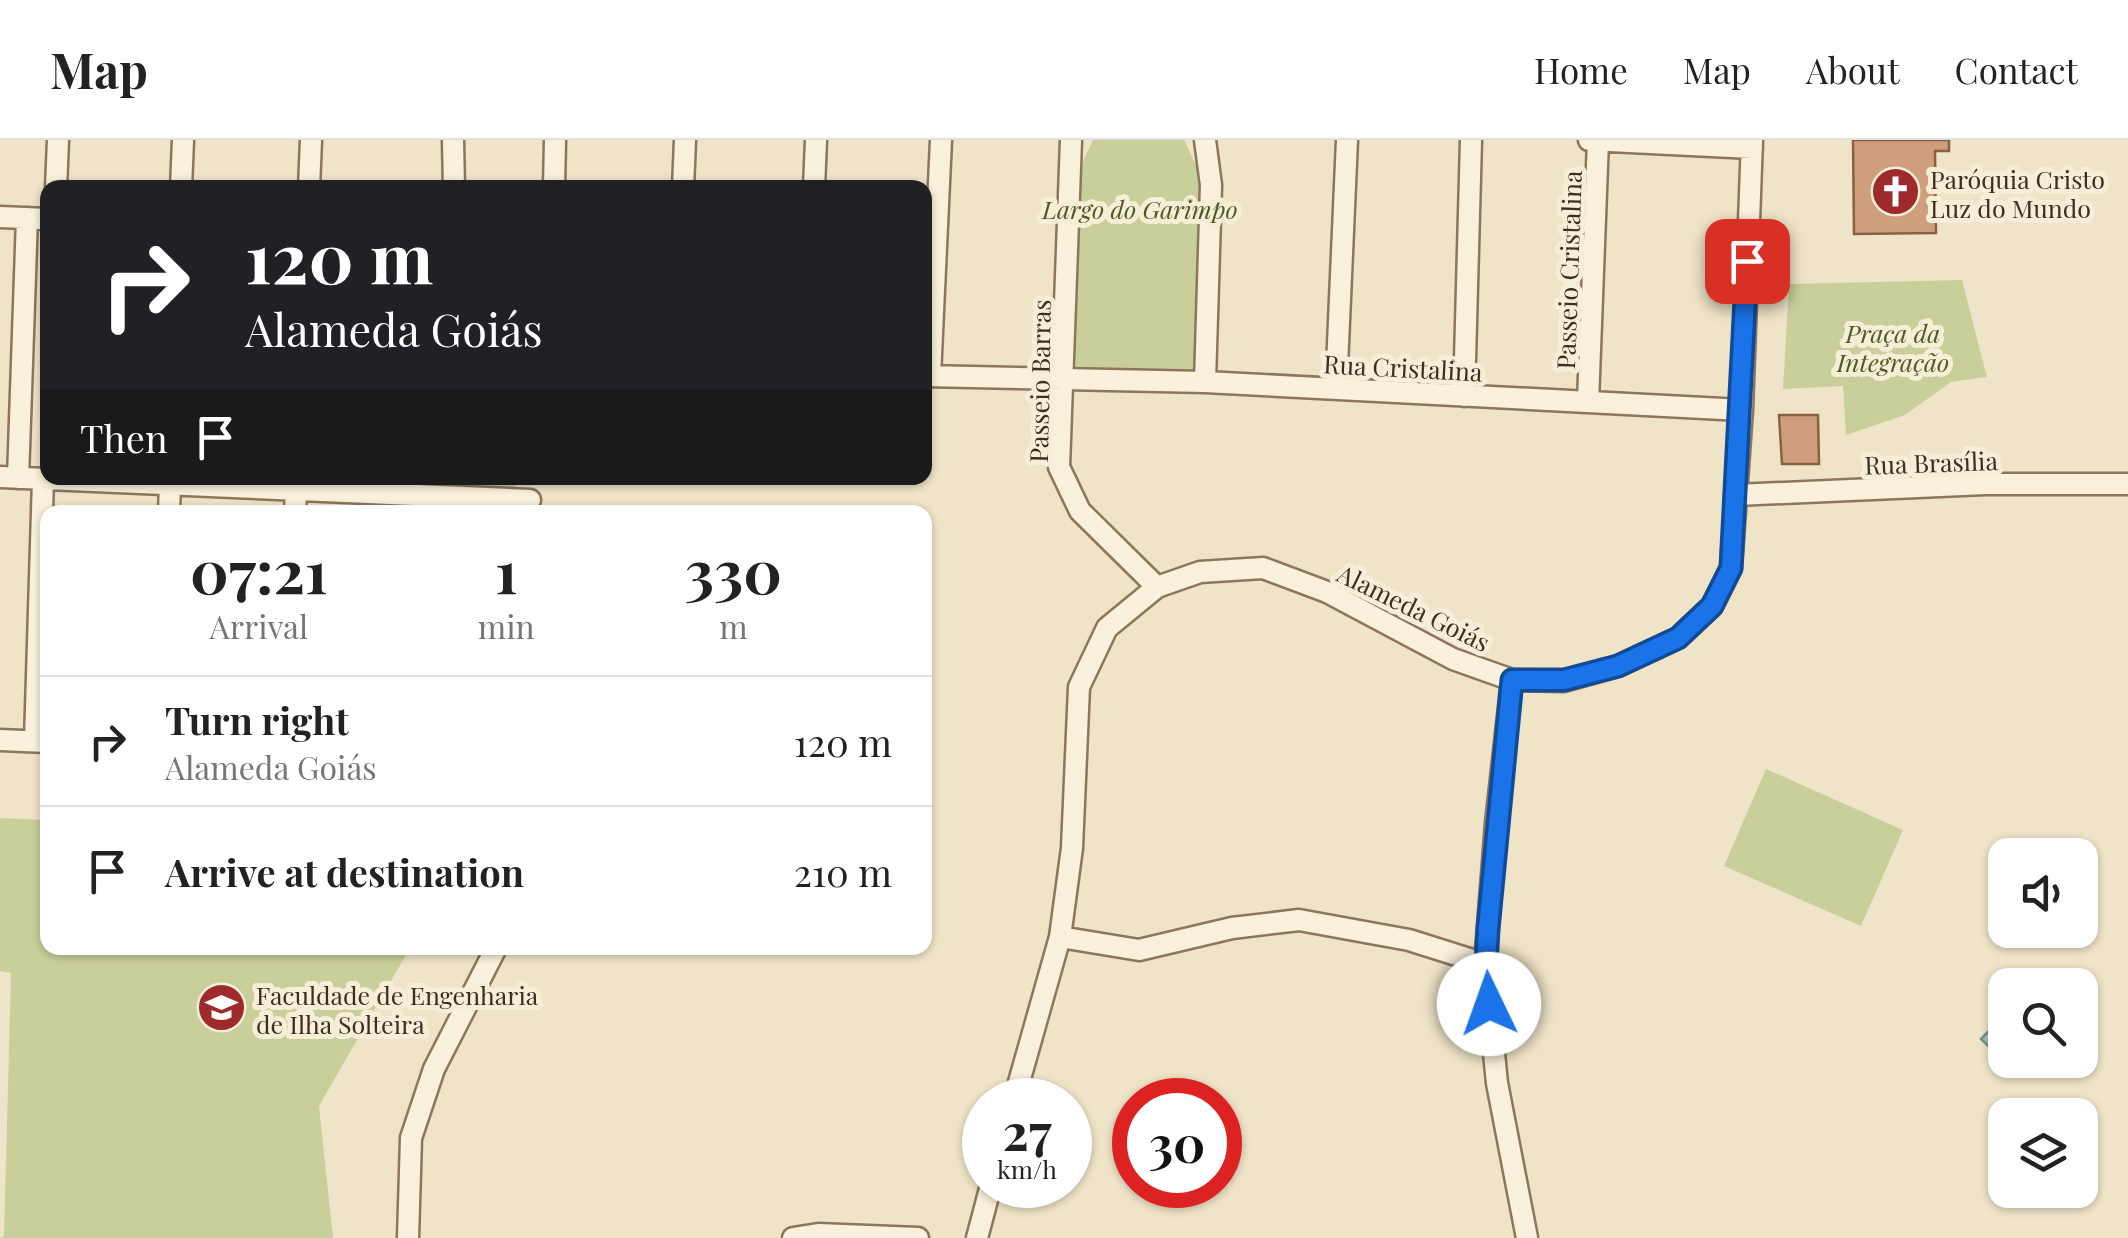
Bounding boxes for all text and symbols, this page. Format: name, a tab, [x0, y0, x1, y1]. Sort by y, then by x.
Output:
text: Map	[50, 37, 148, 101]
text: Home	[1534, 46, 1628, 93]
text: Map	[1683, 46, 1751, 93]
text: About	[1806, 46, 1900, 93]
text: Contact	[1955, 46, 2078, 93]
place label: Paróquia Cristo Luz do Mundo	[1930, 162, 2105, 224]
church icon: Paróquia Cristo Luz do Mundo	[1869, 166, 1921, 218]
street label: Passeio Cristalina	[1548, 169, 1588, 370]
park label: Largo do Garimpo	[1041, 192, 1238, 225]
text: 120 m	[245, 208, 433, 302]
pin	[1705, 219, 1790, 304]
icon: right	[80, 220, 210, 350]
icon: arrive	[1720, 234, 1775, 289]
text: Alameda Goiás	[245, 298, 543, 358]
street label: Passeio Barras	[1021, 299, 1057, 463]
park label: Praça da Integração	[1836, 316, 1949, 378]
street label: Rua Cristalina	[1323, 346, 1484, 388]
icon: arrive	[188, 410, 243, 465]
text: Then	[80, 412, 168, 463]
street label: Rua Brasília	[1864, 443, 1999, 481]
text: 07:21	[190, 529, 328, 609]
text: 1	[495, 529, 518, 609]
text: 330	[685, 529, 782, 609]
street label: Alameda Goiás	[1332, 555, 1496, 658]
text: Arrival	[210, 604, 308, 647]
text: min	[478, 604, 535, 647]
text: m	[719, 604, 748, 647]
text: Turn right	[165, 694, 349, 745]
icon: right	[80, 714, 135, 769]
text: 120 m	[794, 716, 892, 767]
text: Alameda Goiás	[165, 745, 377, 788]
map controls	[1988, 838, 2098, 1208]
button: sound	[1988, 838, 2098, 948]
icon: arrive	[80, 844, 135, 899]
text: Arrive at destination	[165, 846, 524, 897]
text: 210 m	[794, 846, 892, 897]
position arrow	[1437, 952, 1541, 1056]
button: search	[1988, 968, 2098, 1078]
place label: Faculdade de Engenharia de Ilha Solteira	[256, 978, 539, 1040]
school or university icon: Faculdade de Engenharia de Ilha Solteira	[195, 982, 247, 1034]
speed limit sign: 30	[1112, 1078, 1242, 1208]
text: 27	[1003, 1097, 1051, 1164]
button: layers	[1988, 1098, 2098, 1208]
text: km/h	[997, 1152, 1057, 1185]

